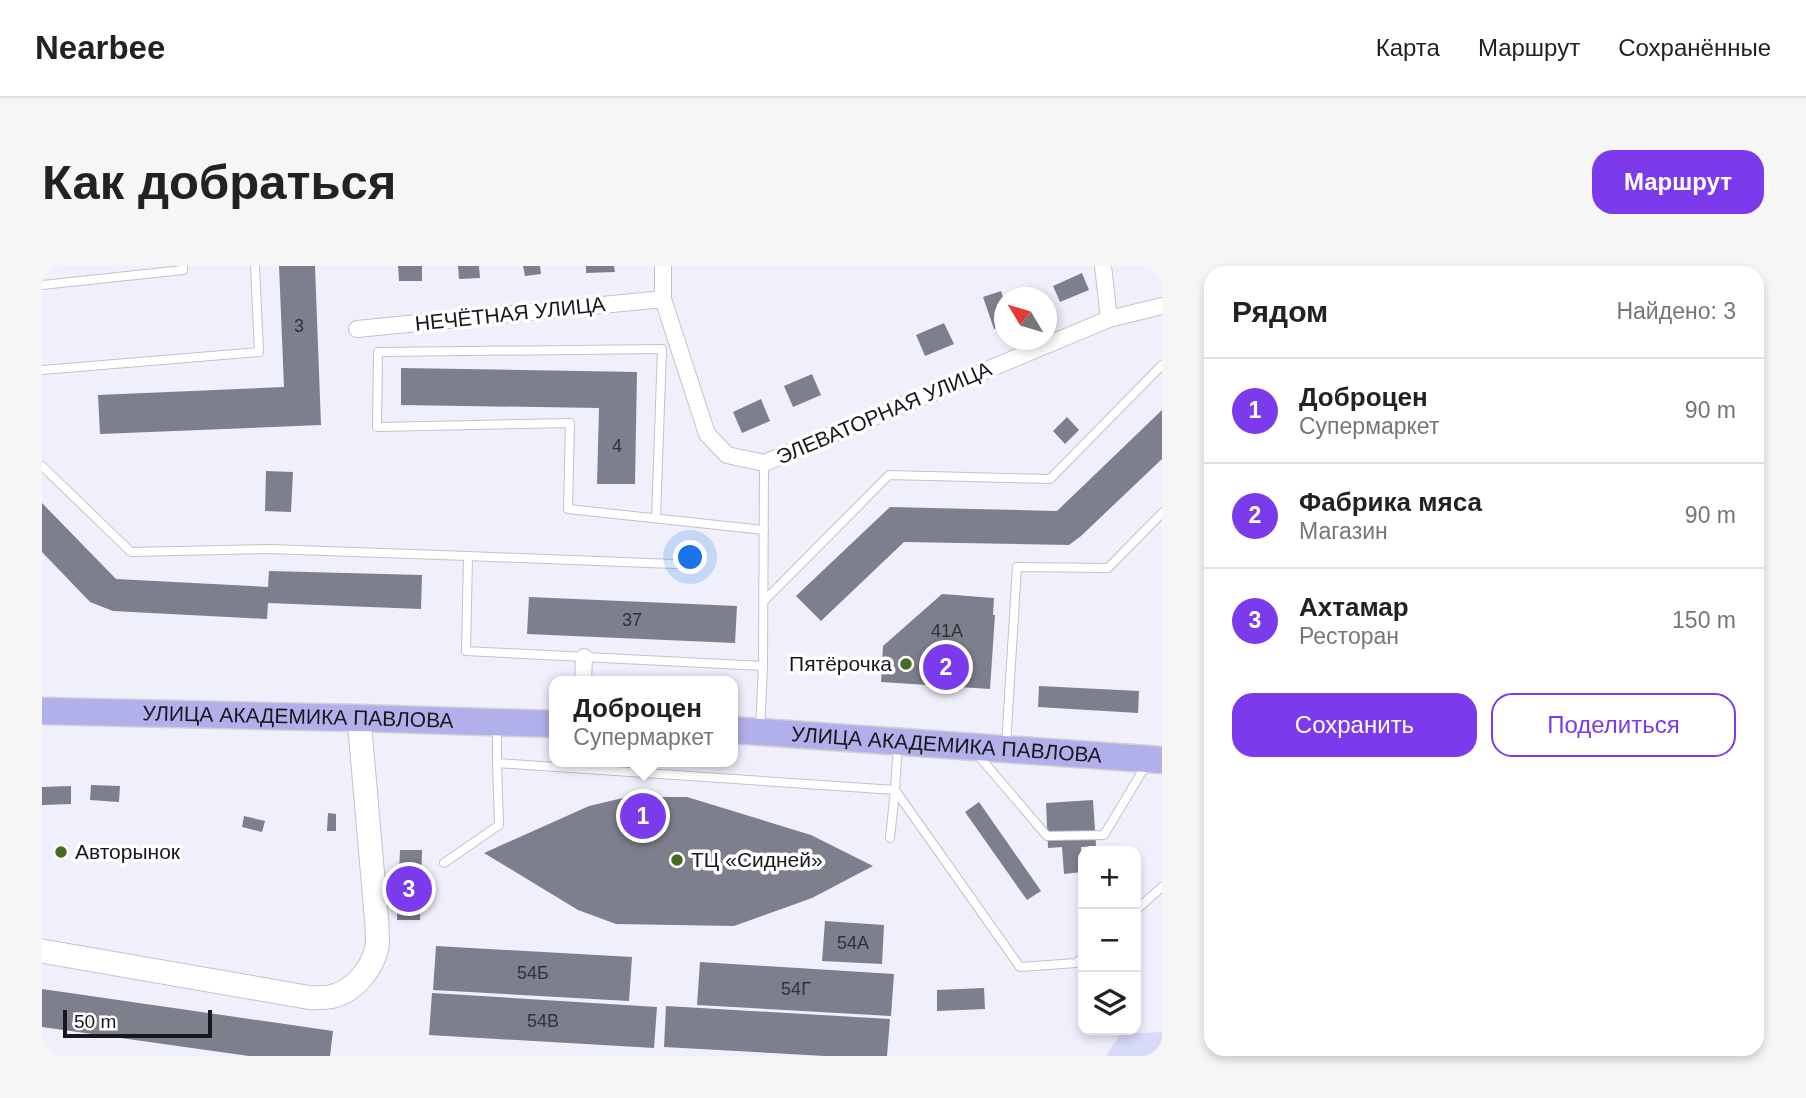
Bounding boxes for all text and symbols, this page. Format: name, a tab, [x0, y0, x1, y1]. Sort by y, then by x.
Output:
text: Nearbee	[35, 29, 165, 66]
text: Карта	[1376, 34, 1440, 61]
text: Маршрут	[1478, 34, 1580, 61]
text: Сохранённые	[1618, 34, 1771, 61]
button: Маршрут	[1592, 150, 1764, 214]
text: Как добраться	[42, 155, 396, 209]
north arrow	[994, 287, 1057, 350]
street label: НЕЧЁТНАЯ УЛИЦА	[414, 292, 606, 335]
text: Рядом	[1232, 295, 1328, 328]
text: Найдено: 3	[1616, 298, 1736, 324]
house number: 3	[294, 316, 304, 336]
street label: ЭЛЕВАТОРНАЯ УЛИЦА	[773, 357, 995, 468]
text: Доброцен	[1299, 382, 1428, 412]
text: 1	[1249, 397, 1261, 423]
text: 90 m	[1685, 397, 1736, 423]
text: Супермаркет	[1299, 413, 1439, 439]
house number: 4	[612, 436, 622, 456]
text: Фабрика мяса	[1299, 487, 1482, 517]
text: 2	[1249, 502, 1261, 528]
text: 90 m	[1685, 502, 1736, 528]
text: Магазин	[1299, 518, 1388, 544]
your location	[673, 540, 707, 574]
text: Ахтамар	[1299, 592, 1409, 622]
text: 3	[1249, 607, 1261, 633]
text: 150 m	[1672, 607, 1736, 633]
house number: 37	[622, 610, 642, 630]
house number: 41А	[931, 621, 963, 641]
text: Ресторан	[1299, 623, 1399, 649]
pin: 2	[923, 641, 969, 693]
place label: Пятёрочка	[789, 652, 892, 675]
marker: Пятёрочка	[898, 656, 914, 672]
popup	[549, 676, 738, 767]
text: Доброцен	[573, 693, 702, 723]
button: Сохранить	[1232, 693, 1477, 757]
button: Поделиться	[1491, 693, 1736, 757]
street label: УЛИЦА АКАДЕМИКА ПАВЛОВА	[142, 701, 454, 732]
street label: УЛИЦА АКАДЕМИКА ПАВЛОВА	[790, 722, 1103, 767]
text: Супермаркет	[573, 724, 714, 750]
pin: 1	[620, 790, 666, 842]
place label: Авторынок	[75, 840, 181, 863]
marker: Авторынок	[53, 844, 69, 860]
map controls	[1078, 846, 1141, 1035]
button: +	[1078, 846, 1141, 909]
place label: ТЦ «Сидней»	[691, 848, 823, 871]
marker: ТЦ «Сидней»	[669, 852, 685, 868]
pin: 3	[386, 863, 432, 915]
button: −	[1078, 909, 1141, 972]
house number: 54А	[837, 933, 869, 953]
house number: 54Б	[517, 963, 549, 983]
button: layers	[1078, 972, 1141, 1035]
house number: 54Г	[781, 979, 811, 999]
scale bar	[63, 1007, 212, 1039]
text: 50 m	[74, 1011, 116, 1032]
house number: 54В	[527, 1011, 559, 1031]

